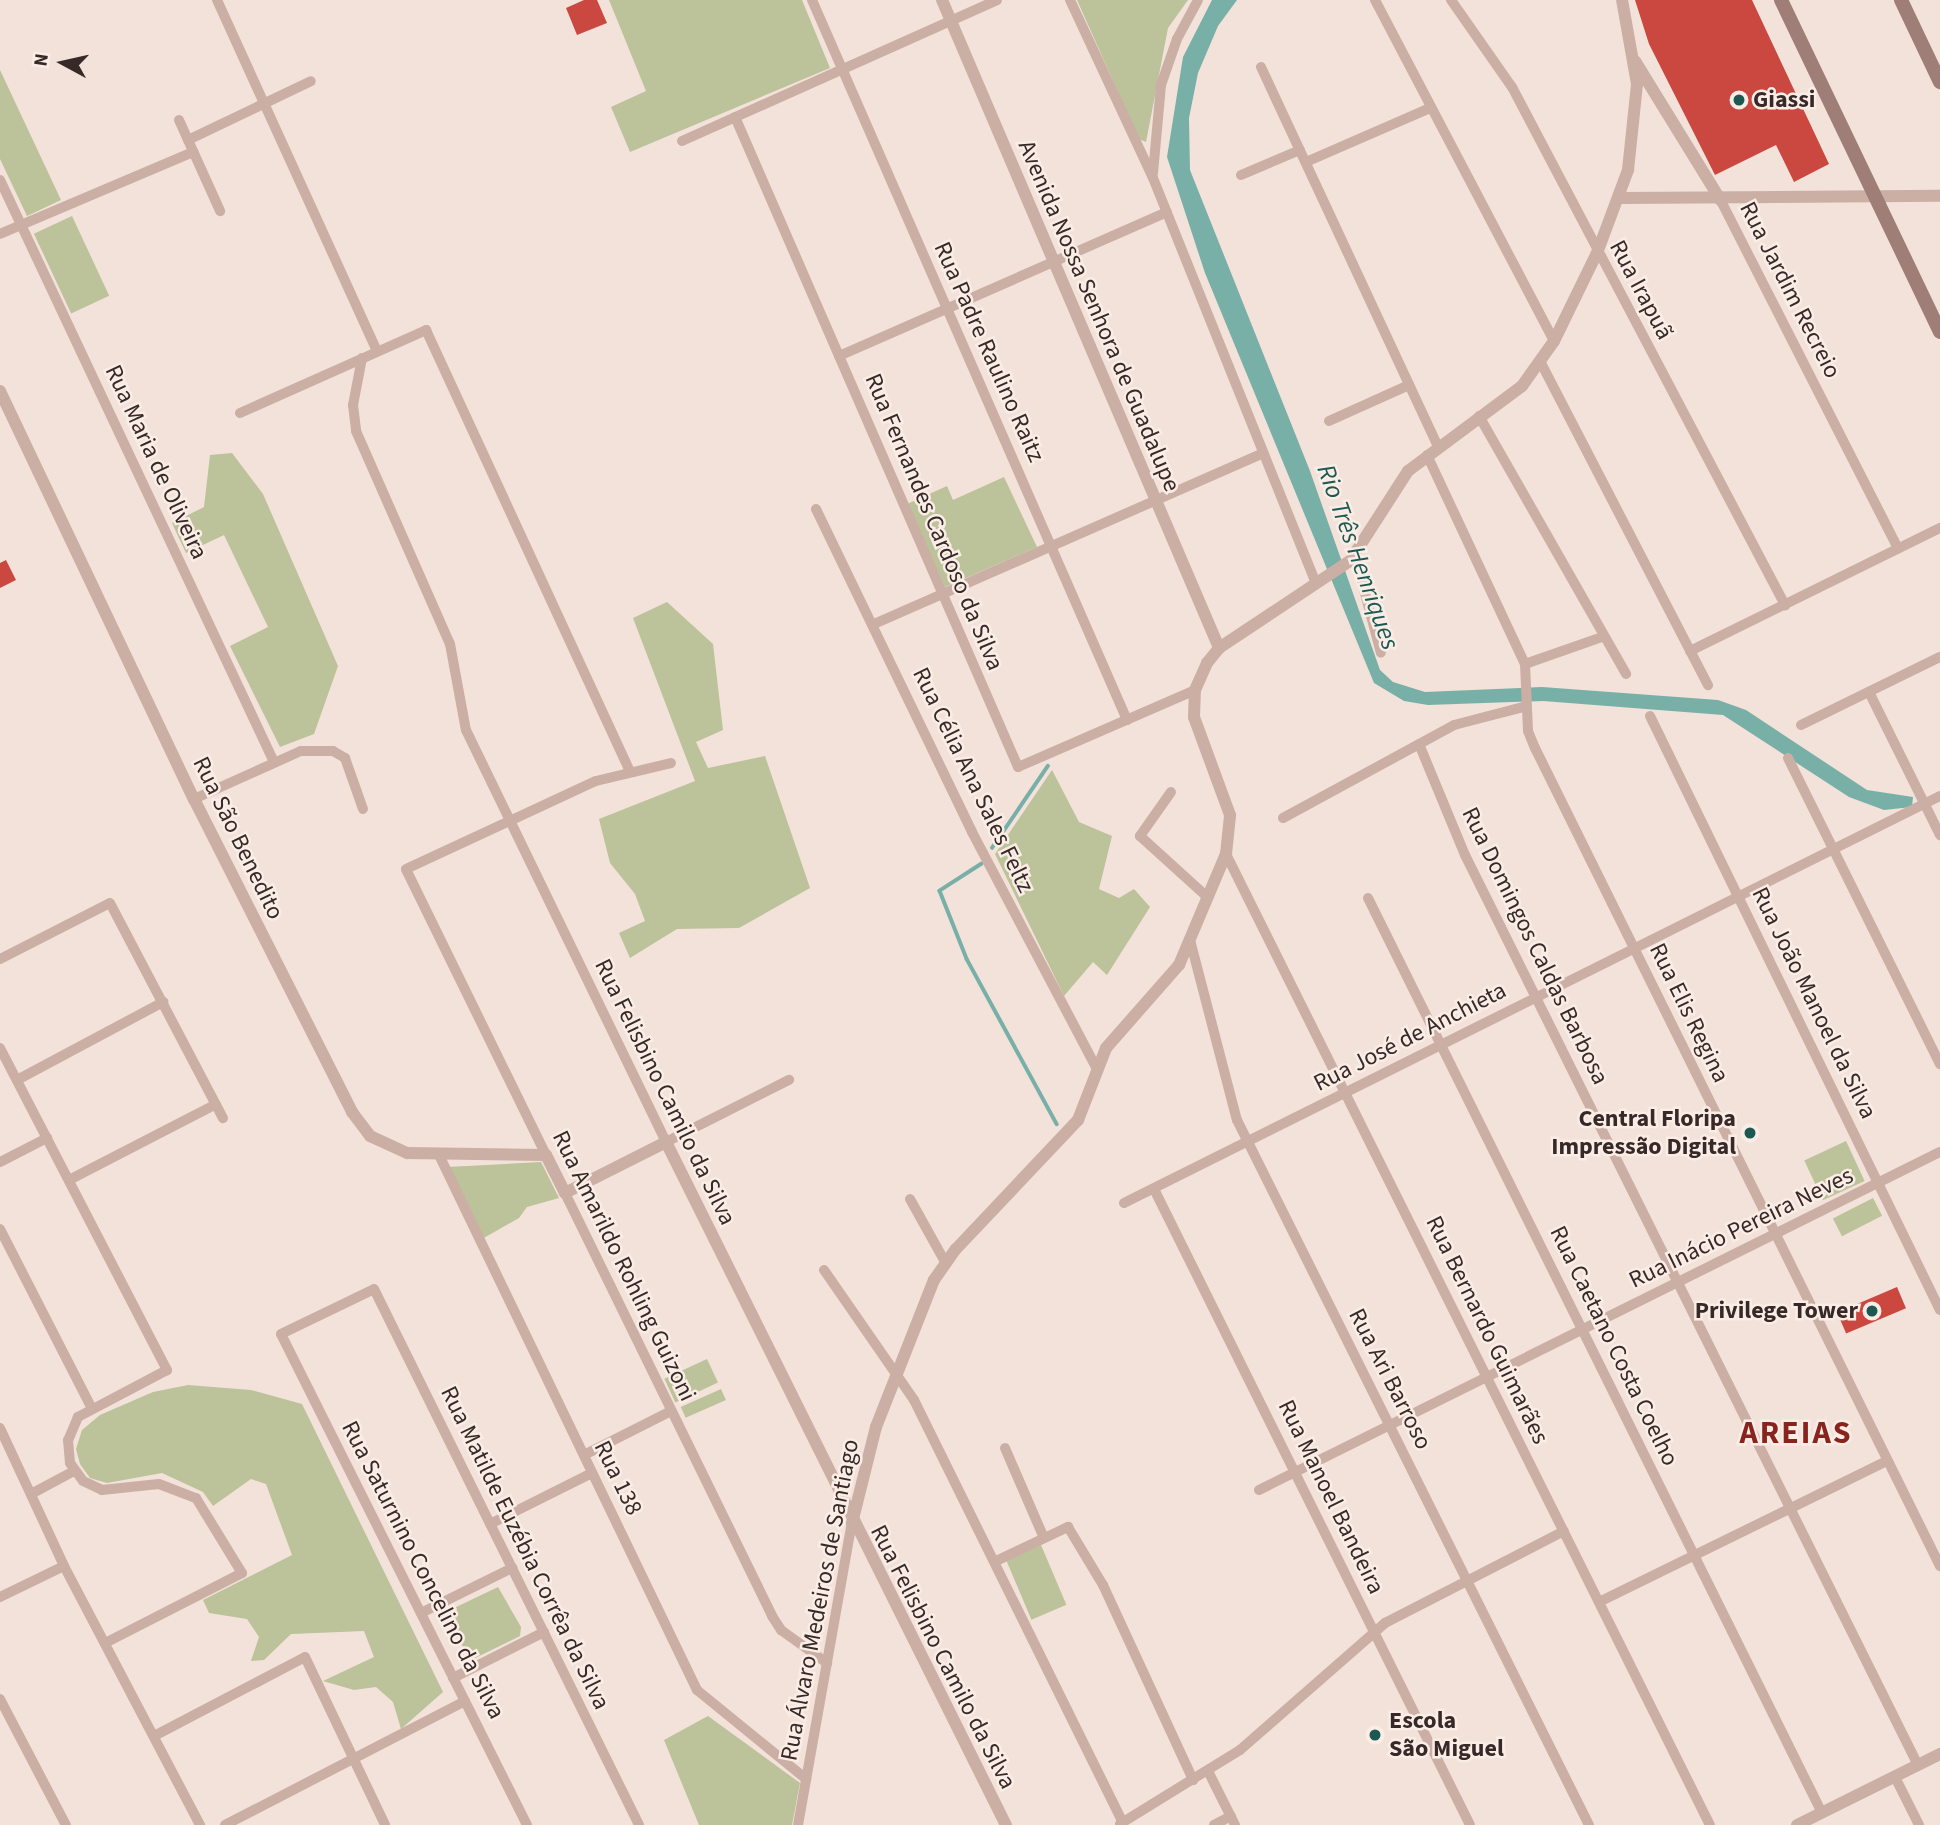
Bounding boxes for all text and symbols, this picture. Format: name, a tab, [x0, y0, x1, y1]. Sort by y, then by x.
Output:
north arrow	[28, 28, 98, 98]
text: N	[27, 52, 56, 68]
place label: Giassi	[1753, 86, 1815, 114]
marker: Giassi	[1731, 92, 1747, 108]
street label: Avenida Nossa Senhora de Guadalupe	[1012, 136, 1186, 496]
street label: Rua Jardim Recreio	[1733, 197, 1847, 383]
street label: Rua Irapuã	[1603, 235, 1679, 345]
street label: Rua Padre Raulino Raitz	[927, 237, 1051, 467]
street label: Rua Maria de Oliveira	[98, 360, 214, 564]
street label: Rua Fernandes Cardoso da Silva	[858, 369, 1010, 675]
water label: Rio Três Henriques	[1310, 460, 1406, 654]
street label: Rua Célia Ana Sales Feltz	[906, 663, 1040, 897]
street label: Rua São Benedito	[186, 752, 290, 924]
street label: Rua Domingos Caldas Barbosa	[1455, 803, 1615, 1089]
street label: Rua João Manoel da Silva	[1745, 883, 1883, 1123]
street label: Rua Elis Regina	[1643, 939, 1735, 1087]
street label: Rua Felisbino Camilo da Silva	[588, 954, 742, 1230]
street label: Rua José de Anchieta	[1309, 976, 1511, 1098]
place label: Central Floripa Impressão Digital	[1551, 1105, 1736, 1161]
marker: Central Floripa Impressão Digital	[1742, 1125, 1758, 1141]
street label: Rua Amarildo Rohling Guizoni	[546, 1126, 702, 1406]
street label: Rua Inácio Pereira Neves	[1624, 1161, 1858, 1295]
street label: Rua Bernardo Guimarães	[1419, 1211, 1555, 1449]
street label: Rua Caetano Costa Coelho	[1543, 1221, 1685, 1471]
place label: Privilege Tower	[1695, 1297, 1858, 1325]
marker: Privilege Tower	[1864, 1303, 1880, 1319]
street label: Rua Ari Barroso	[1342, 1304, 1438, 1454]
street label: Rua Matilde Euzébia Corrêa da Silva	[434, 1382, 616, 1714]
street label: Rua Manoel Bandeira	[1271, 1395, 1391, 1599]
district label: AREIAS	[1740, 1414, 1852, 1452]
street label: Rua Saturnino Concelino da Silva	[335, 1416, 511, 1724]
street label: Rua 138	[588, 1436, 648, 1520]
street label: Rua Álvaro Medeiros de Santiago	[775, 1437, 865, 1763]
street label: Rua Felisbino Camilo da Silva	[864, 1520, 1022, 1794]
place label: Escola São Miguel	[1389, 1707, 1504, 1763]
marker: Escola São Miguel	[1367, 1727, 1383, 1743]

